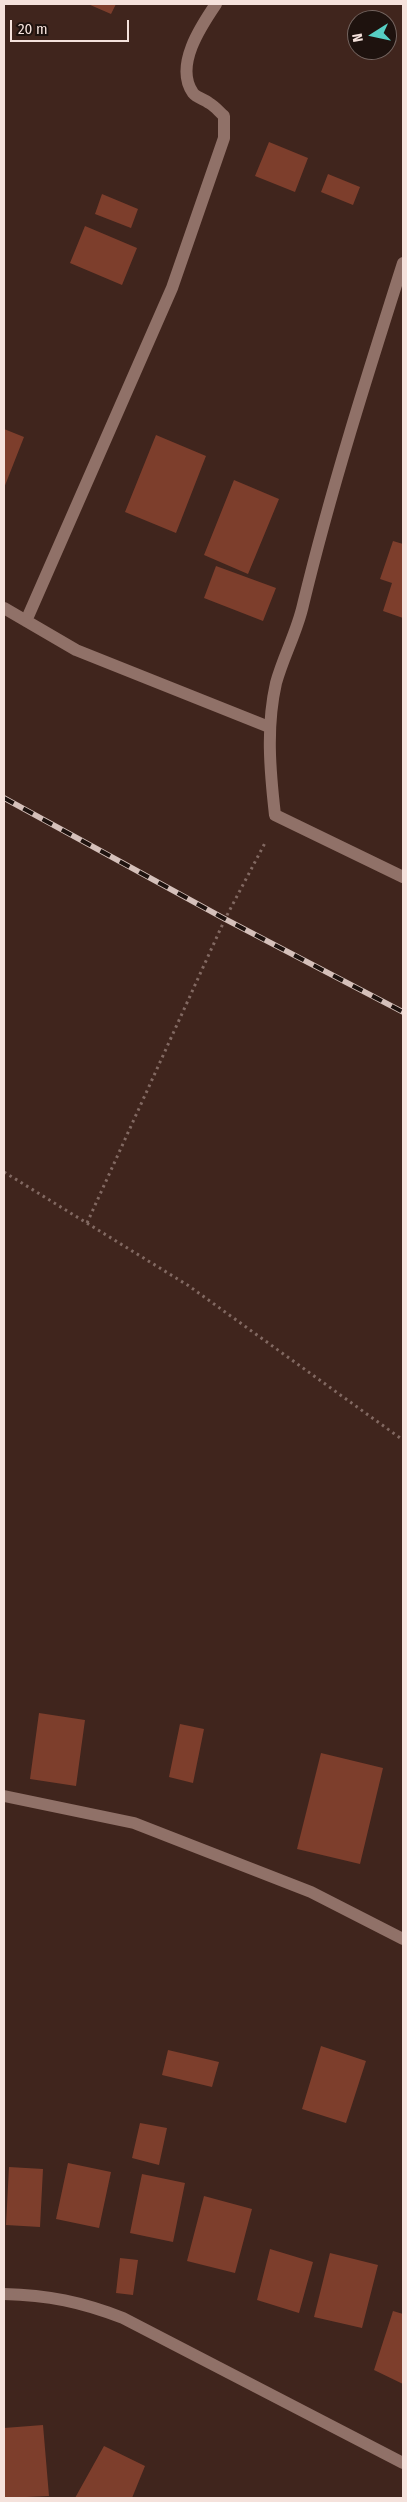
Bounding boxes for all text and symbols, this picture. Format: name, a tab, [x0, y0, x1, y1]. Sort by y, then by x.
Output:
scale bar	[12, 10, 131, 42]
north arrow	[347, 10, 397, 60]
text: 20 m	[18, 20, 48, 38]
text: N	[349, 32, 367, 43]

